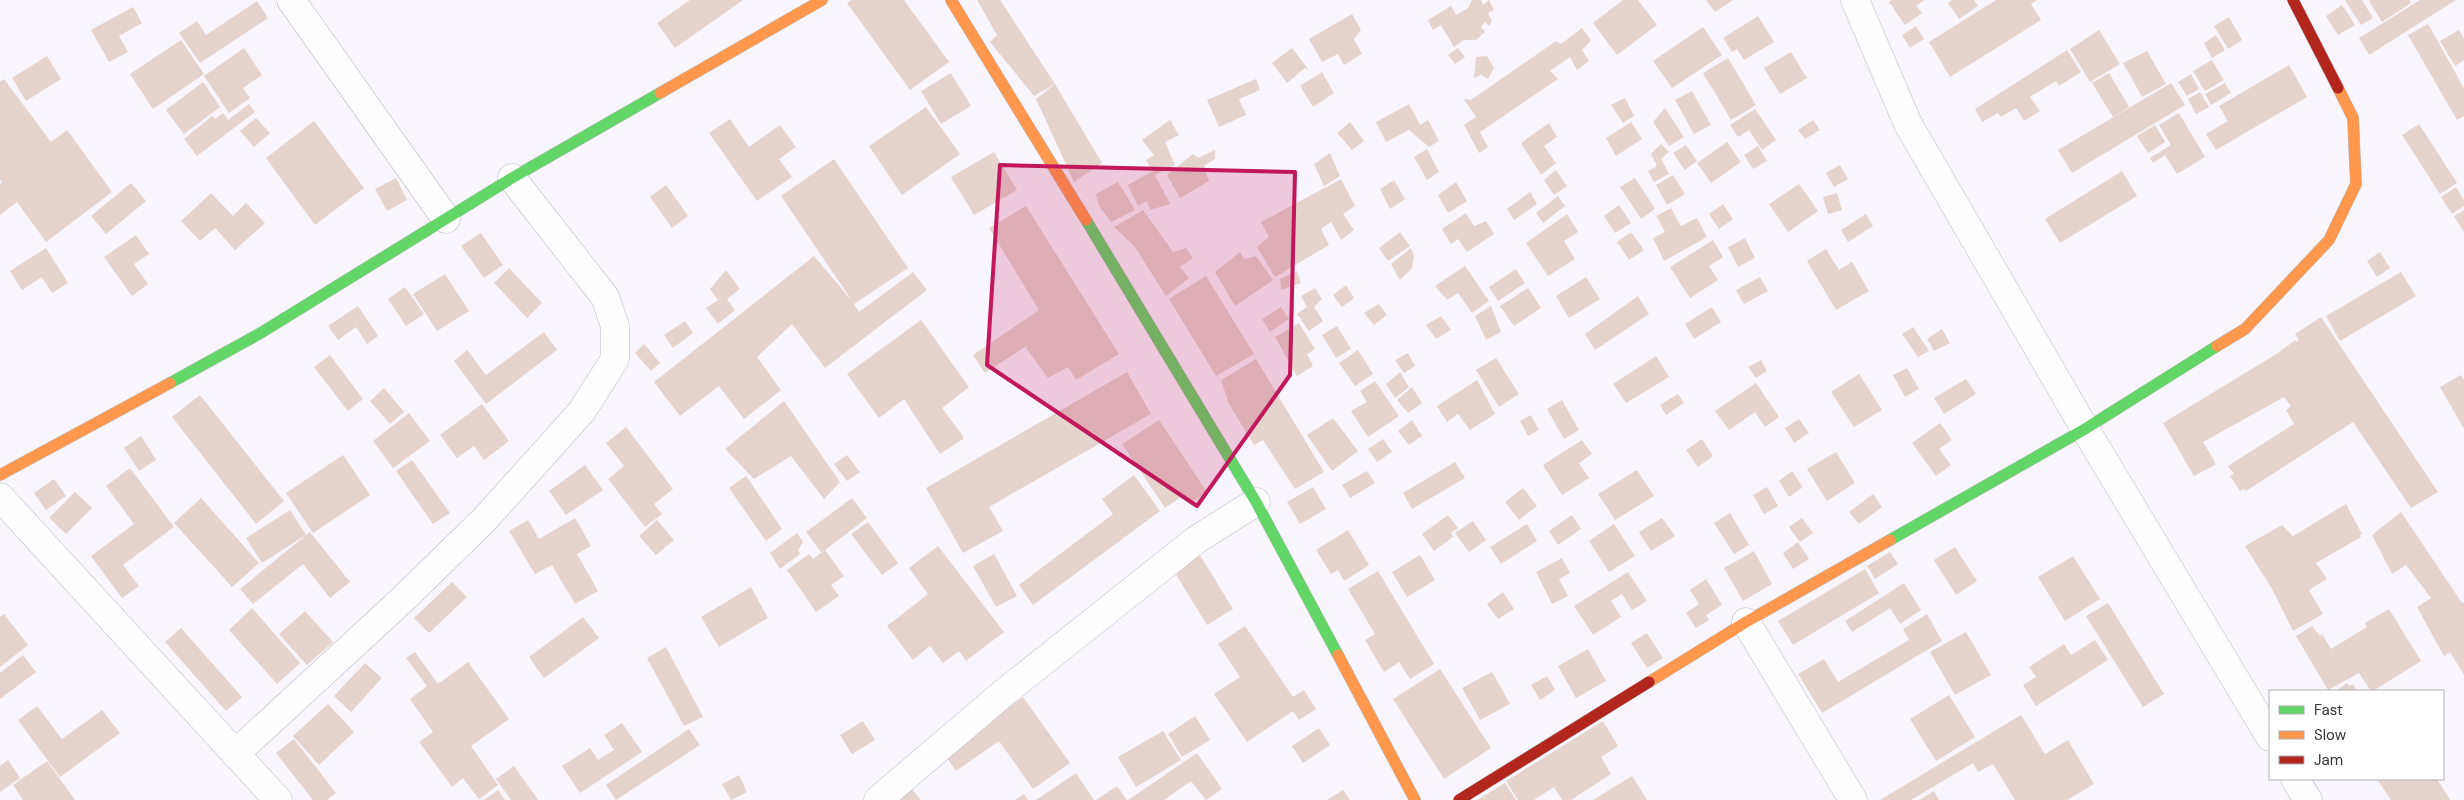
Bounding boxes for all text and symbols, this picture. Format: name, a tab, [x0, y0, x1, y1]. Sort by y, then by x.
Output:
legend	[2269, 690, 2444, 780]
text: Fast	[2314, 700, 2343, 720]
text: Slow	[2314, 725, 2347, 745]
text: Jam	[2314, 750, 2343, 770]

